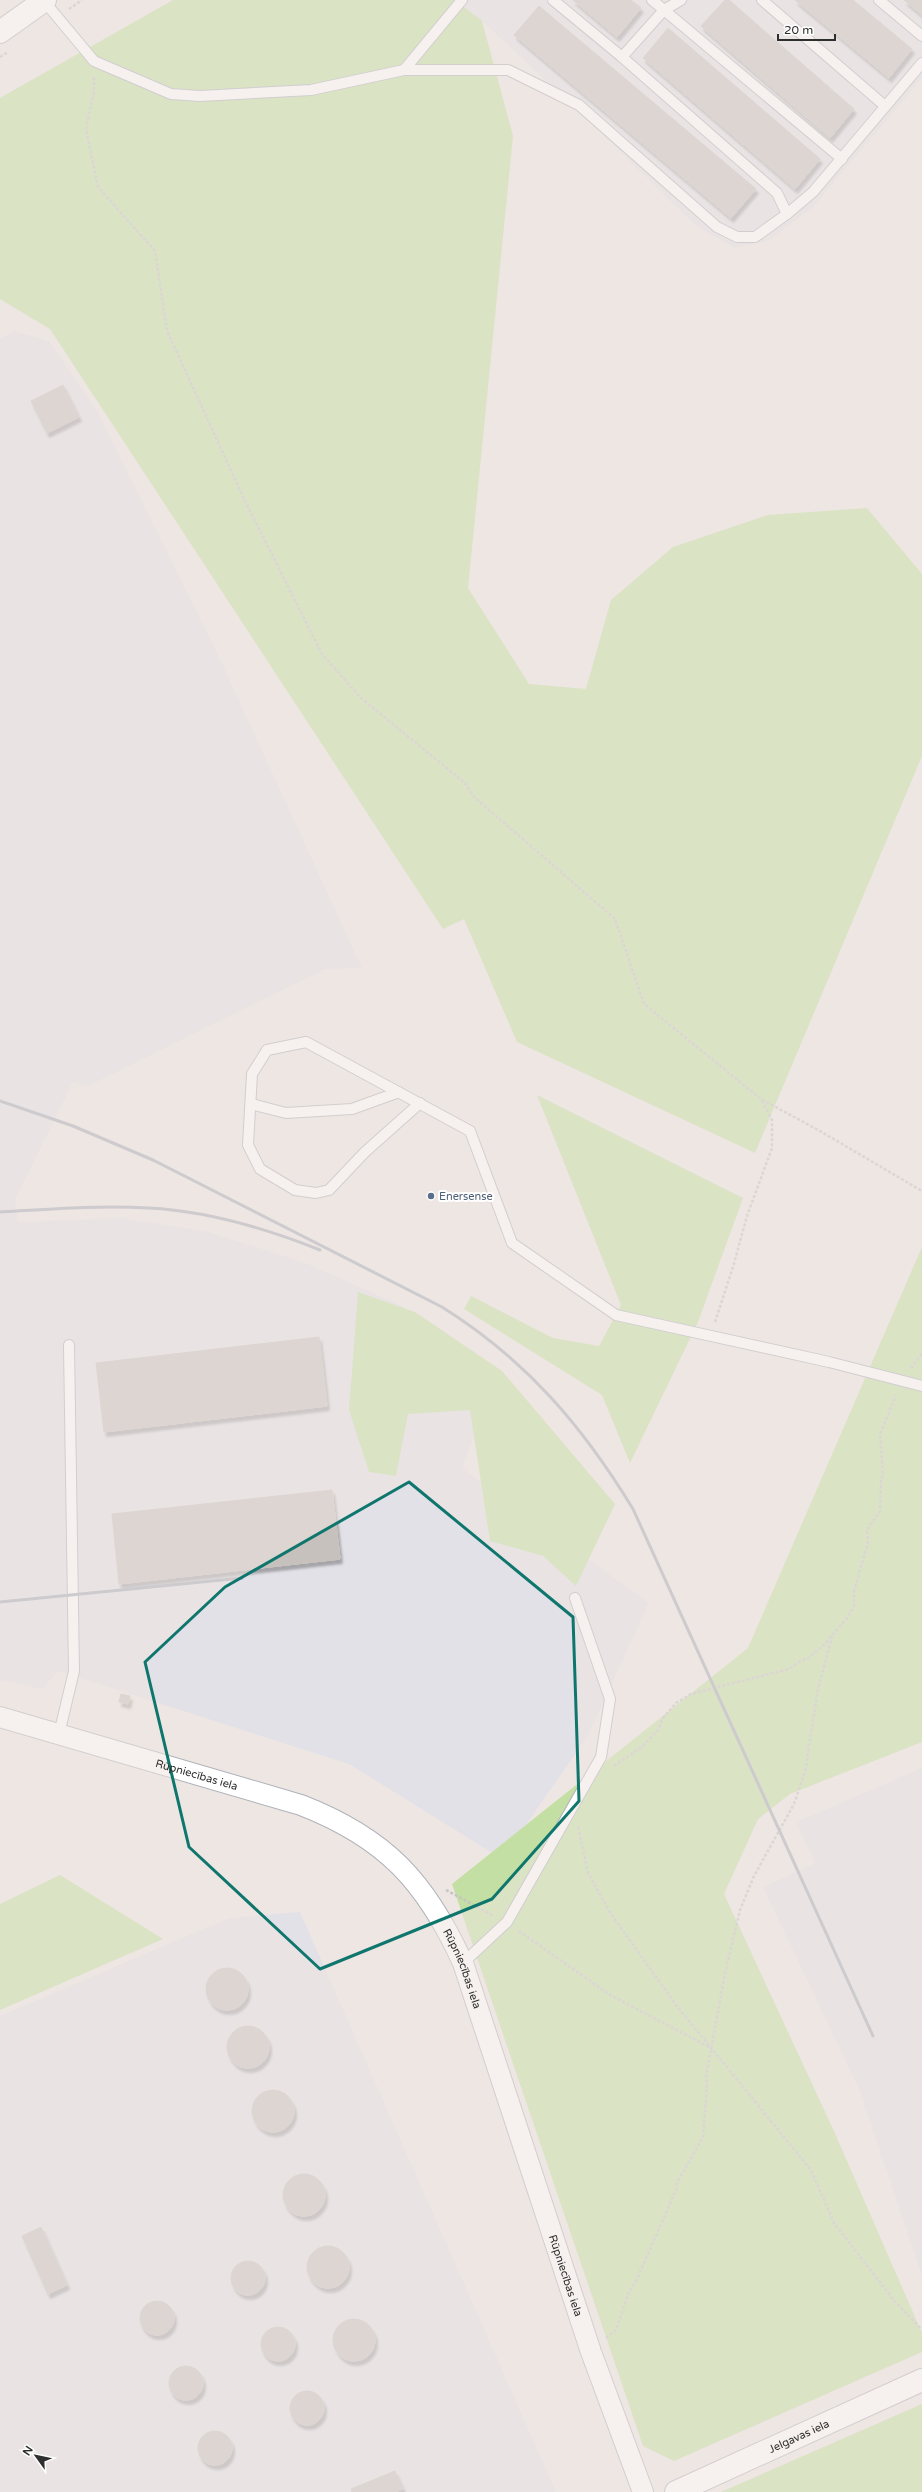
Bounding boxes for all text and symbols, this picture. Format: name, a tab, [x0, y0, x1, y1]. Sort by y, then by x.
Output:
scale bar	[778, 16, 835, 42]
text: 20 m	[784, 23, 813, 37]
place label: Enersense	[439, 1190, 493, 1203]
marker: Enersense	[426, 1191, 436, 1201]
street label: Rūpniecības iela	[154, 1757, 239, 1793]
street label: Rūpniecības iela	[440, 1927, 484, 2010]
street label: Rūpniecības iela	[546, 2233, 585, 2318]
street label: Jelgavas iela	[767, 2417, 831, 2456]
north arrow	[16, 2436, 56, 2476]
text: N	[20, 2444, 36, 2458]

